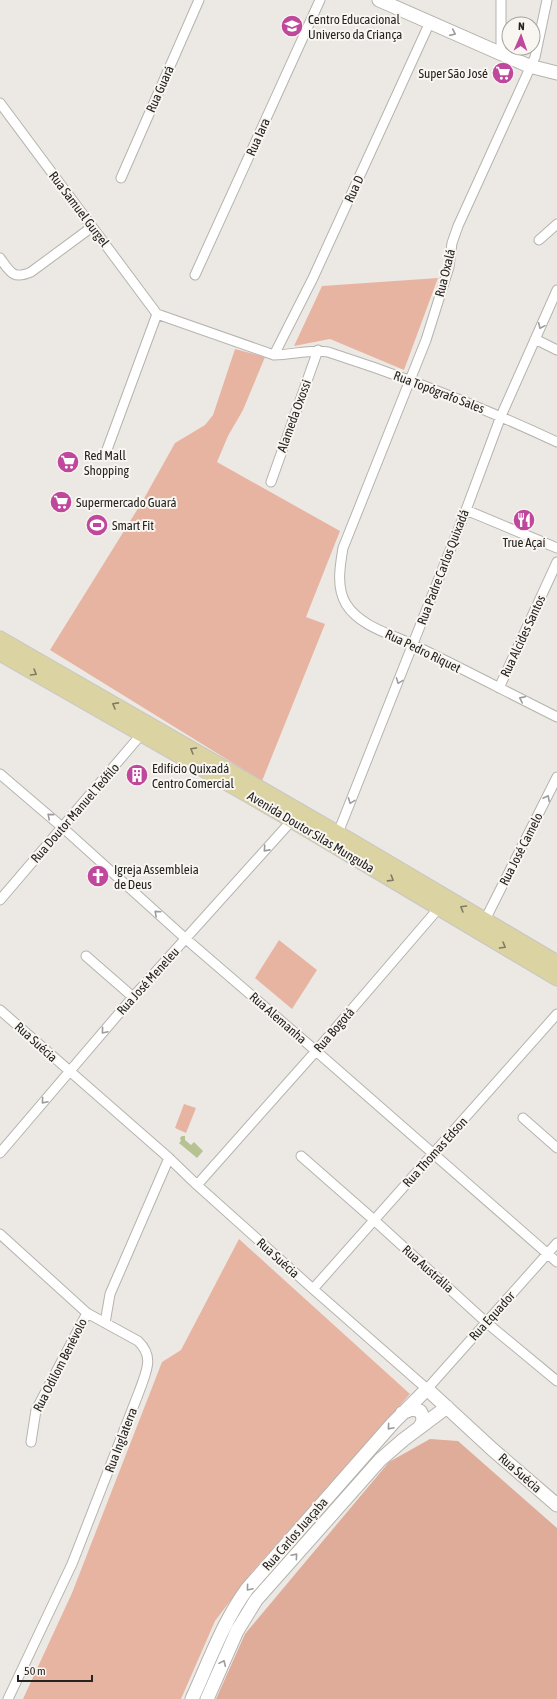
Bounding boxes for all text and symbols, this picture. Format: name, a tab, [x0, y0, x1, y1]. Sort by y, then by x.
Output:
place label: Centro Educacional Universo da Criança	[308, 12, 402, 42]
school or university icon: Centro Educacional Universo da Criança	[279, 13, 305, 39]
north arrow	[501, 16, 541, 56]
text: N	[518, 20, 525, 32]
one-way arrow	[449, 28, 457, 36]
supermarket icon: Super São José	[490, 60, 516, 86]
street label: Rua Guará	[143, 63, 177, 115]
place label: Super São José	[418, 66, 488, 81]
street label: Rua Iara	[243, 116, 273, 158]
street label: Rua Samuel Gurgel	[46, 168, 112, 250]
street label: Rua D	[341, 173, 367, 205]
street label: Rua Oxalá	[432, 247, 458, 299]
one-way arrow	[538, 322, 546, 329]
street label: Rua Topógrafo Sales	[392, 368, 487, 416]
street label: Alameda Oxossi	[274, 378, 314, 454]
place label: Red Mall Shopping	[84, 448, 129, 478]
supermarket icon: Red Mall Shopping	[55, 449, 81, 475]
supermarket icon: Supermercado Guará	[48, 489, 74, 515]
place label: Supermercado Guará	[76, 495, 176, 510]
street label: Rua Padre Carlos Quixadá	[414, 507, 472, 627]
restaurant icon: True Açaí	[511, 507, 537, 533]
sports icon: Smart Fit	[84, 512, 110, 538]
place label: Smart Fit	[112, 518, 154, 533]
place label: True Açaí	[503, 535, 545, 550]
street label: Rua Alcides Santos	[497, 592, 549, 679]
street label: Rua Pedro Riquet	[383, 626, 463, 676]
one-way arrow	[30, 668, 37, 675]
one-way arrow	[395, 677, 403, 684]
one-way arrow	[519, 696, 526, 704]
one-way arrow	[112, 702, 120, 710]
one-way arrow	[190, 747, 197, 754]
street label: Rua Doutor Manuel Teófilo	[28, 760, 122, 866]
place label: Edifício Quixadá Centro Comercial	[152, 761, 234, 791]
building icon: Edifício Quixadá Centro Comercial	[124, 762, 150, 788]
street label: Avenida Doutor Silas Munguba	[245, 788, 377, 876]
one-way arrow	[542, 795, 549, 802]
one-way arrow	[348, 798, 356, 805]
street label: Rua José Camelo	[496, 810, 546, 888]
one-way arrow	[47, 814, 54, 821]
one-way arrow	[263, 844, 271, 852]
place label: Igreja Assembleia de Deus	[114, 862, 199, 892]
church icon: Igreja Assembleia de Deus	[85, 863, 111, 889]
one-way arrow	[387, 875, 394, 882]
one-way arrow	[460, 905, 467, 912]
one-way arrow	[154, 910, 161, 917]
one-way arrow	[499, 941, 506, 948]
street label: Rua José Meneleu	[114, 944, 182, 1018]
street label: Rua Alemanha	[247, 989, 309, 1047]
street label: Rua Bogotá	[311, 1005, 357, 1055]
street label: Rua Suécia	[12, 1019, 60, 1065]
one-way arrow	[102, 1026, 109, 1034]
one-way arrow	[42, 1097, 49, 1104]
street label: Rua Thomas Edson	[400, 1114, 470, 1190]
street label: Rua Suécia	[254, 1235, 302, 1281]
street label: Rua Austrália	[399, 1242, 457, 1296]
street label: Rua Equador	[466, 1288, 518, 1344]
street label: Rua Odilom Benévolo	[30, 1316, 90, 1414]
street label: Rua Inglaterra	[102, 1405, 140, 1475]
one-way arrow	[388, 1422, 395, 1429]
street label: Rua Suécia	[495, 1450, 545, 1496]
street label: Rua Carlos Juaçaba	[259, 1494, 331, 1574]
one-way arrow	[290, 1554, 297, 1561]
one-way arrow	[246, 1583, 253, 1590]
scale bar	[18, 1657, 92, 1683]
one-way arrow	[218, 1660, 226, 1668]
text: 50 m	[24, 1664, 46, 1678]

